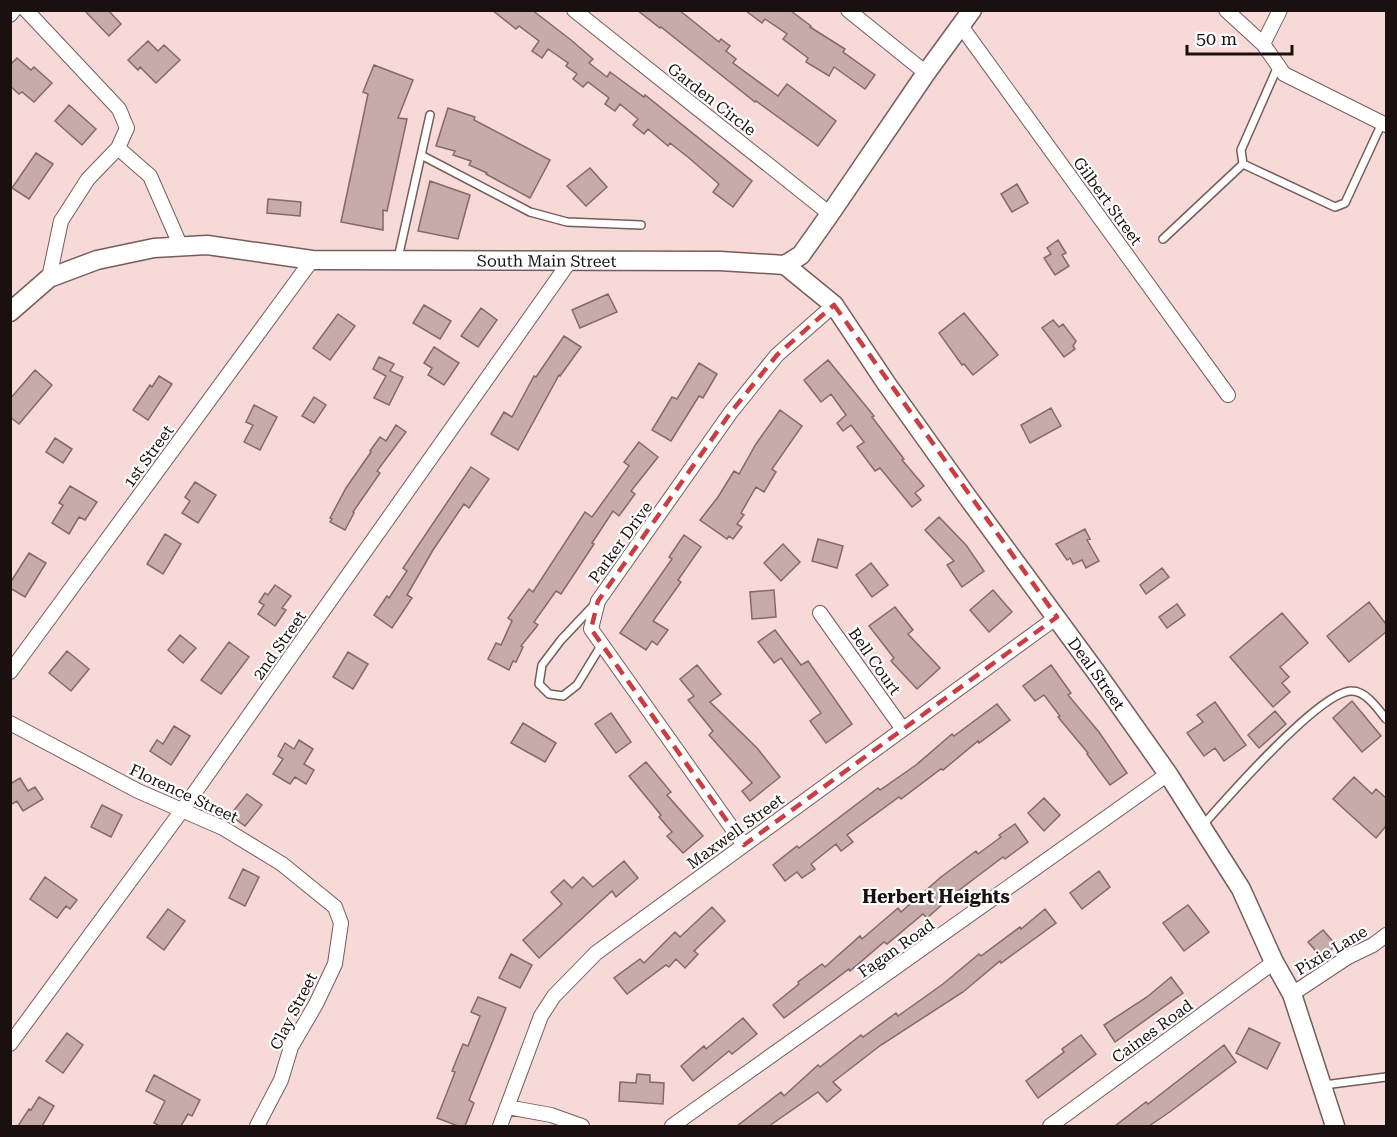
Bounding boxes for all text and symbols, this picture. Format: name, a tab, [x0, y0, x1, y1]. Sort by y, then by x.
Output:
scale bar	[1187, 18, 1292, 56]
text: 50 m	[1196, 28, 1237, 49]
street label: Garden Circle	[664, 59, 760, 140]
street label: Gilbert Street	[1069, 154, 1146, 249]
street label: South Main Street	[477, 251, 616, 271]
street label: 1st Street	[119, 421, 177, 491]
street label: Parker Drive	[585, 498, 656, 587]
street label: 2nd Street	[249, 607, 310, 683]
street label: Bell Court	[845, 624, 905, 698]
street label: Deal Street	[1064, 634, 1129, 714]
street label: Florence Street	[126, 760, 241, 827]
street label: Maxwell Street	[683, 790, 787, 873]
district label: Herbert Heights	[862, 886, 1010, 907]
street label: Fagan Road	[855, 915, 938, 982]
street label: Pixie Lane	[1292, 921, 1371, 979]
street label: Clay Street	[266, 969, 321, 1053]
street label: Caines Road	[1108, 996, 1196, 1067]

